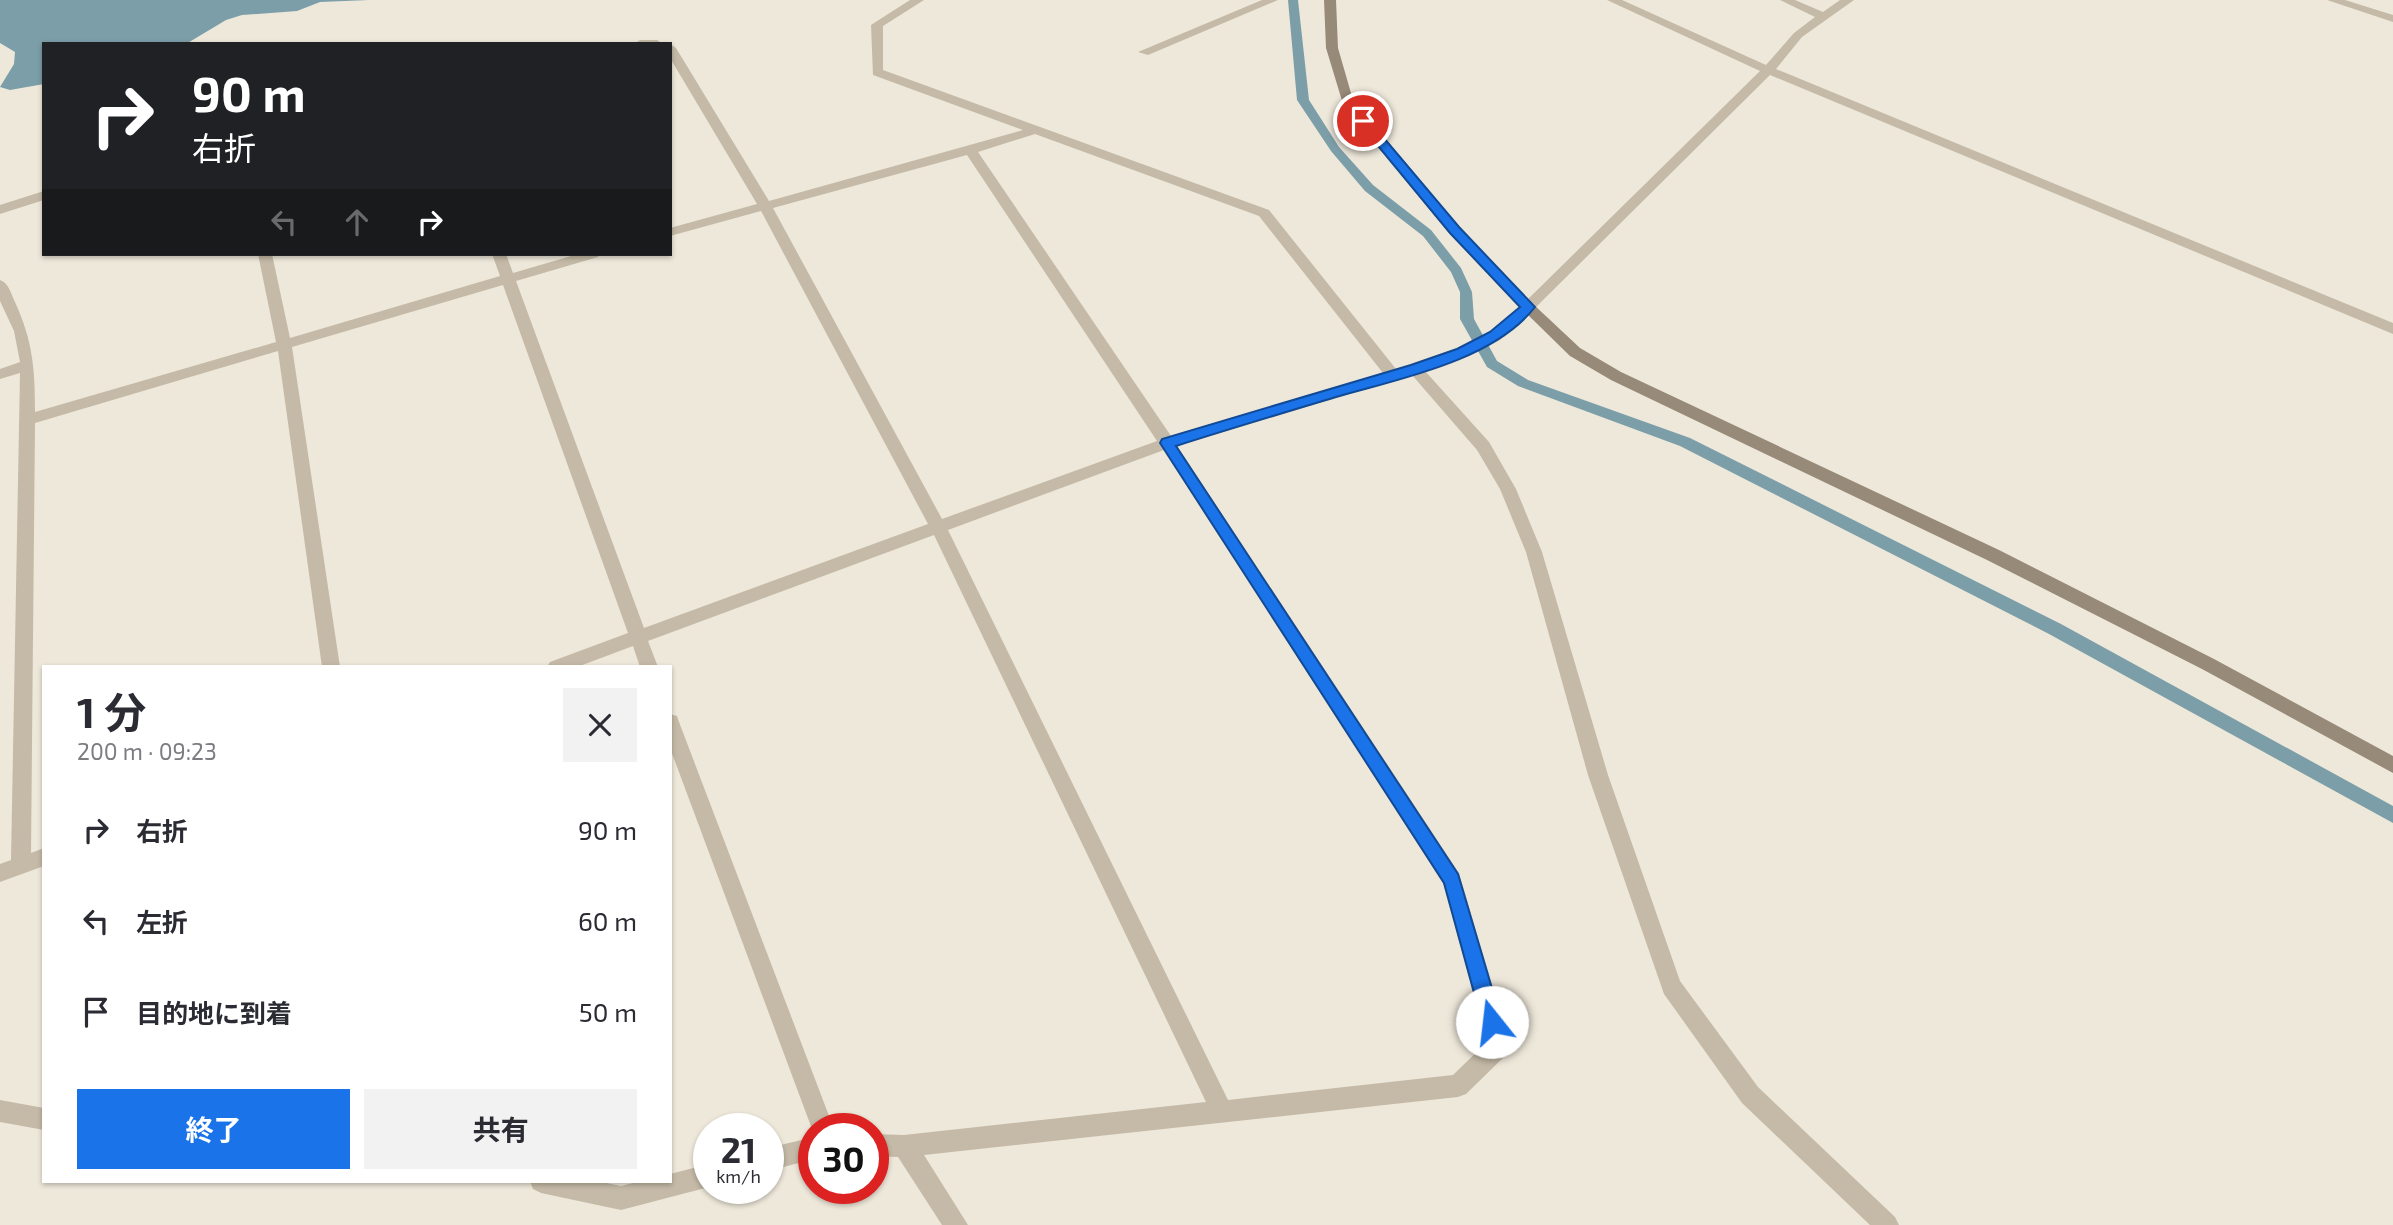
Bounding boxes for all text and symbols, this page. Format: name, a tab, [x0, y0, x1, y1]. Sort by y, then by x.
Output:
text: 90 m	[192, 63, 306, 122]
icon: right	[77, 70, 168, 161]
pin	[1333, 91, 1393, 151]
icon: arrive	[1344, 102, 1382, 140]
text: 右折	[192, 128, 256, 166]
icon: left	[265, 203, 303, 241]
icon: ahead	[338, 203, 376, 241]
icon: right	[411, 203, 449, 241]
text: 1 分	[77, 686, 146, 736]
button: close	[563, 688, 637, 762]
text: 200 m · 09:23	[77, 737, 217, 765]
icon: right	[77, 811, 115, 849]
text: 90 m	[578, 814, 637, 845]
text: 右折	[136, 815, 188, 846]
icon: left	[77, 902, 115, 940]
text: 60 m	[578, 905, 637, 936]
text: 左折	[136, 906, 188, 937]
position arrow	[1455, 985, 1529, 1059]
icon: arrive	[77, 993, 115, 1031]
text: 50 m	[579, 996, 637, 1027]
text: 目的地に到着	[136, 997, 292, 1028]
button: 終了	[77, 1089, 350, 1169]
button: 共有	[364, 1089, 637, 1169]
speed limit sign: 30	[798, 1113, 889, 1204]
text: 21	[721, 1128, 756, 1170]
text: km/h	[716, 1165, 761, 1187]

